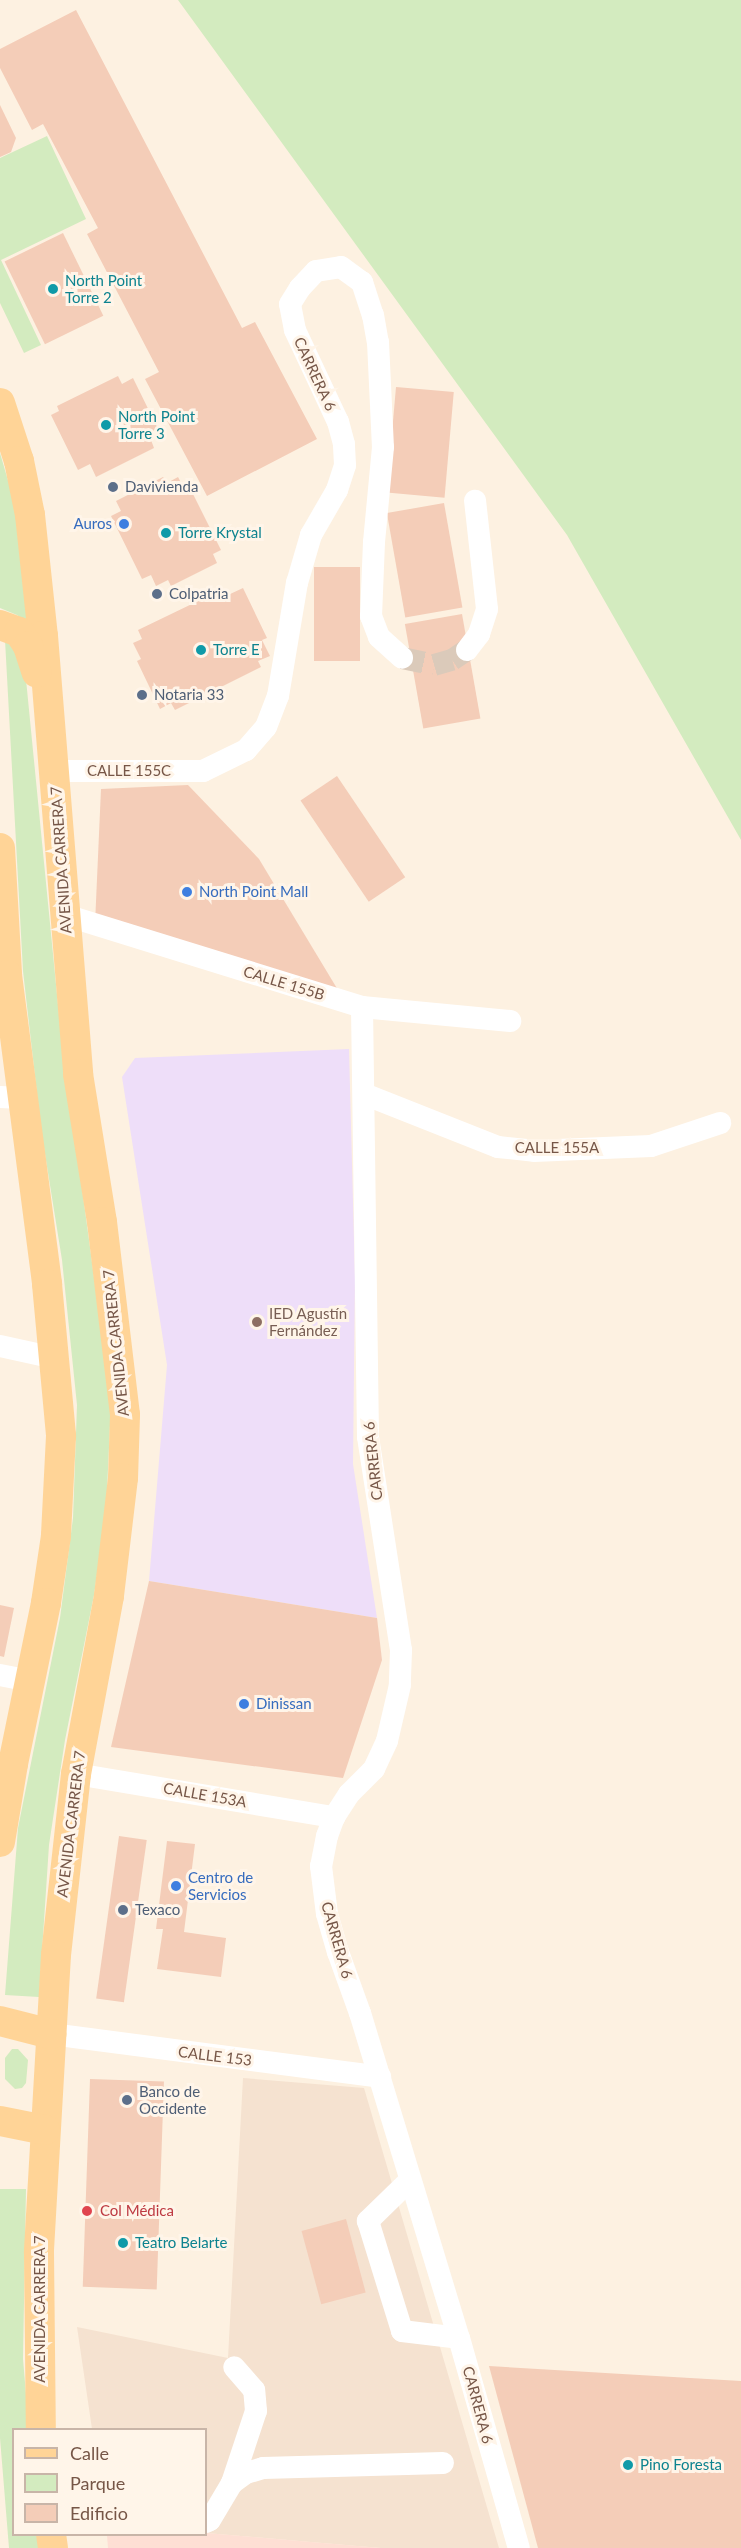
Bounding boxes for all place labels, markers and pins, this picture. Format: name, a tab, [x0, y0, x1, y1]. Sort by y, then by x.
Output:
place label: North Point Torre 2	[65, 271, 142, 306]
marker: North Point Torre 2	[46, 282, 60, 296]
place label: North Point Torre 3	[118, 407, 195, 442]
marker: North Point Torre 3	[99, 418, 113, 432]
place label: Davivienda	[125, 478, 198, 496]
marker: Davivienda	[106, 480, 120, 494]
place label: Auros	[74, 515, 112, 533]
marker: Auros	[117, 517, 131, 531]
place label: Torre Krystal	[178, 524, 262, 542]
marker: Torre Krystal	[159, 526, 173, 540]
place label: Colpatria	[169, 585, 229, 603]
marker: Colpatria	[150, 587, 164, 601]
place label: Torre E	[213, 641, 260, 659]
marker: Torre E	[194, 643, 208, 657]
place label: Notaria 33	[154, 686, 224, 704]
marker: Notaria 33	[135, 688, 149, 702]
place label: North Point Mall	[199, 883, 308, 901]
marker: North Point Mall	[180, 885, 194, 899]
place label: IED Agustín Fernández	[269, 1304, 348, 1339]
marker: IED Agustín Fernández	[250, 1315, 264, 1329]
place label: Dinissan	[256, 1695, 312, 1713]
marker: Dinissan	[237, 1697, 251, 1711]
place label: Centro de Servicios	[188, 1868, 253, 1903]
marker: Centro de Servicios	[169, 1879, 183, 1893]
place label: Texaco	[135, 1901, 180, 1919]
marker: Texaco	[116, 1903, 130, 1917]
place label: Banco de Occidente	[139, 2082, 207, 2117]
marker: Banco de Occidente	[120, 2093, 134, 2107]
marker: Col Médica	[78, 2202, 96, 2220]
place label: Col Médica	[100, 2202, 174, 2220]
place label: Teatro Belarte	[135, 2234, 227, 2252]
marker: Teatro Belarte	[116, 2236, 130, 2250]
place label: Pino Foresta	[640, 2456, 722, 2474]
marker: Pino Foresta	[621, 2458, 635, 2472]

